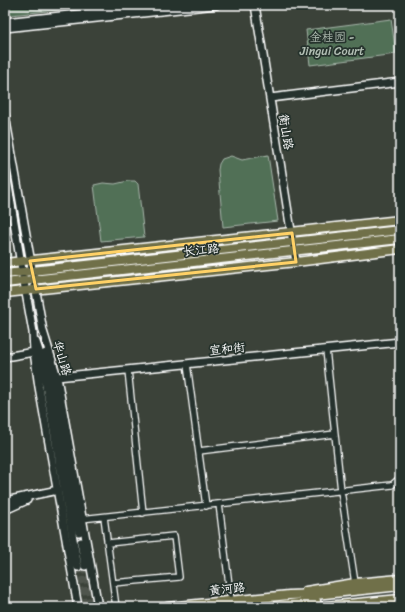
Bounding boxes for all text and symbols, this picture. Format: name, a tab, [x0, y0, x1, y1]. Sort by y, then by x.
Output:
park label: 金桂园 - Jingui Court	[299, 26, 364, 62]
street label: 衡山路	[272, 112, 300, 152]
street label: 长江路	[182, 237, 220, 263]
street label: 宣和街	[208, 336, 246, 362]
street label: 华山路	[46, 338, 78, 378]
street label: 黄河路	[208, 576, 246, 602]

